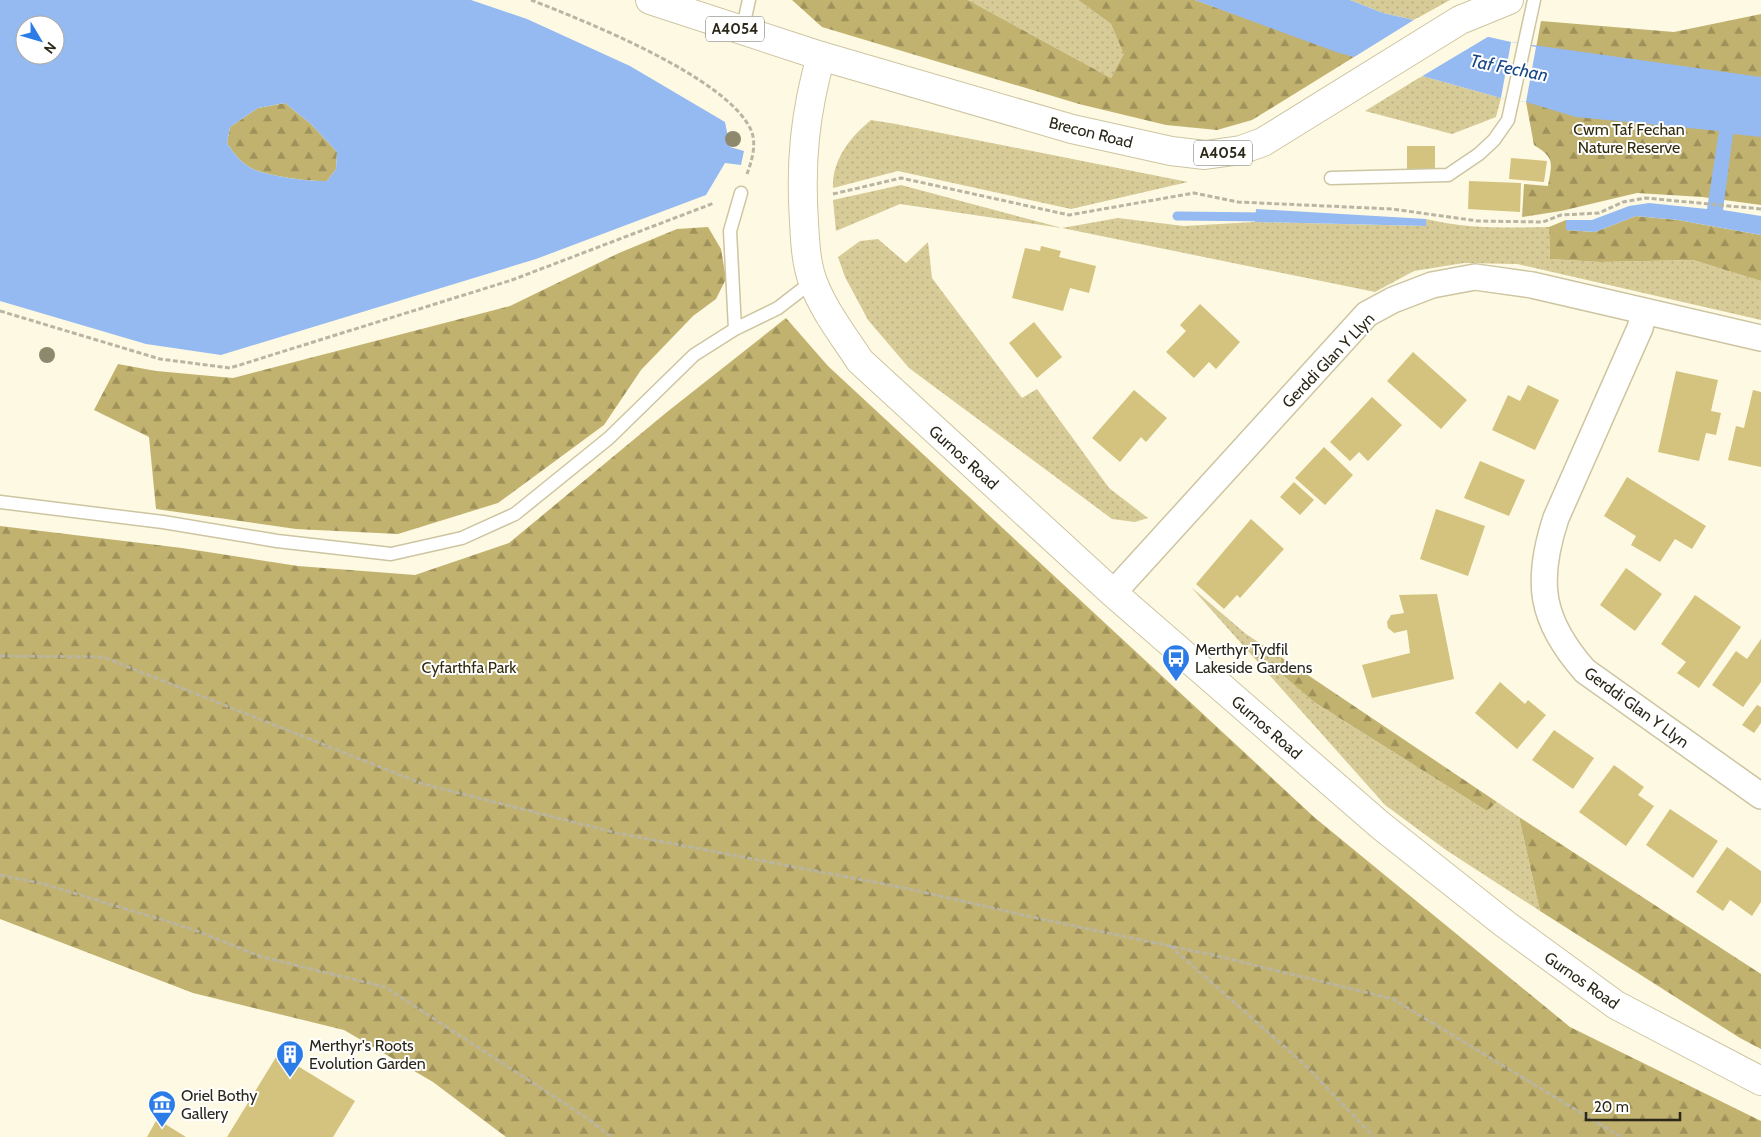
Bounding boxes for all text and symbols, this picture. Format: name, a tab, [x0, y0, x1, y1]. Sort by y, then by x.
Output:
north arrow	[15, 15, 65, 65]
road number: A4054	[706, 16, 764, 42]
text: N	[40, 39, 60, 57]
water label: Taf Fechan	[1468, 50, 1550, 86]
street label: Brecon Road	[1047, 113, 1135, 152]
park label: Cwm Taf Fechan Nature Reserve	[1573, 120, 1685, 157]
road number: A4054	[1194, 140, 1252, 166]
street label: Gerddi Glan Y Llyn	[1278, 309, 1378, 412]
street label: Gurnos Road	[925, 421, 1002, 493]
place label: Merthyr Tydfil Lakeside Gardens	[1195, 640, 1313, 677]
bus stop icon: Merthyr Tydfil Lakeside Gardens	[1161, 643, 1191, 682]
park label: Cyfarthfa Park	[421, 658, 517, 677]
street label: Gerddi Glan Y Llyn	[1581, 663, 1693, 752]
street label: Gurnos Road	[1228, 692, 1306, 763]
street label: Gurnos Road	[1541, 948, 1623, 1013]
place label: Merthyr's Roots Evolution Garden	[309, 1036, 426, 1073]
building icon: Merthyr's Roots Evolution Garden	[275, 1039, 305, 1078]
place label: Oriel Bothy Gallery	[181, 1086, 257, 1123]
museum icon: Oriel Bothy Gallery	[147, 1089, 177, 1128]
scale bar	[1586, 1090, 1680, 1122]
text: 20 m	[1594, 1098, 1629, 1116]

